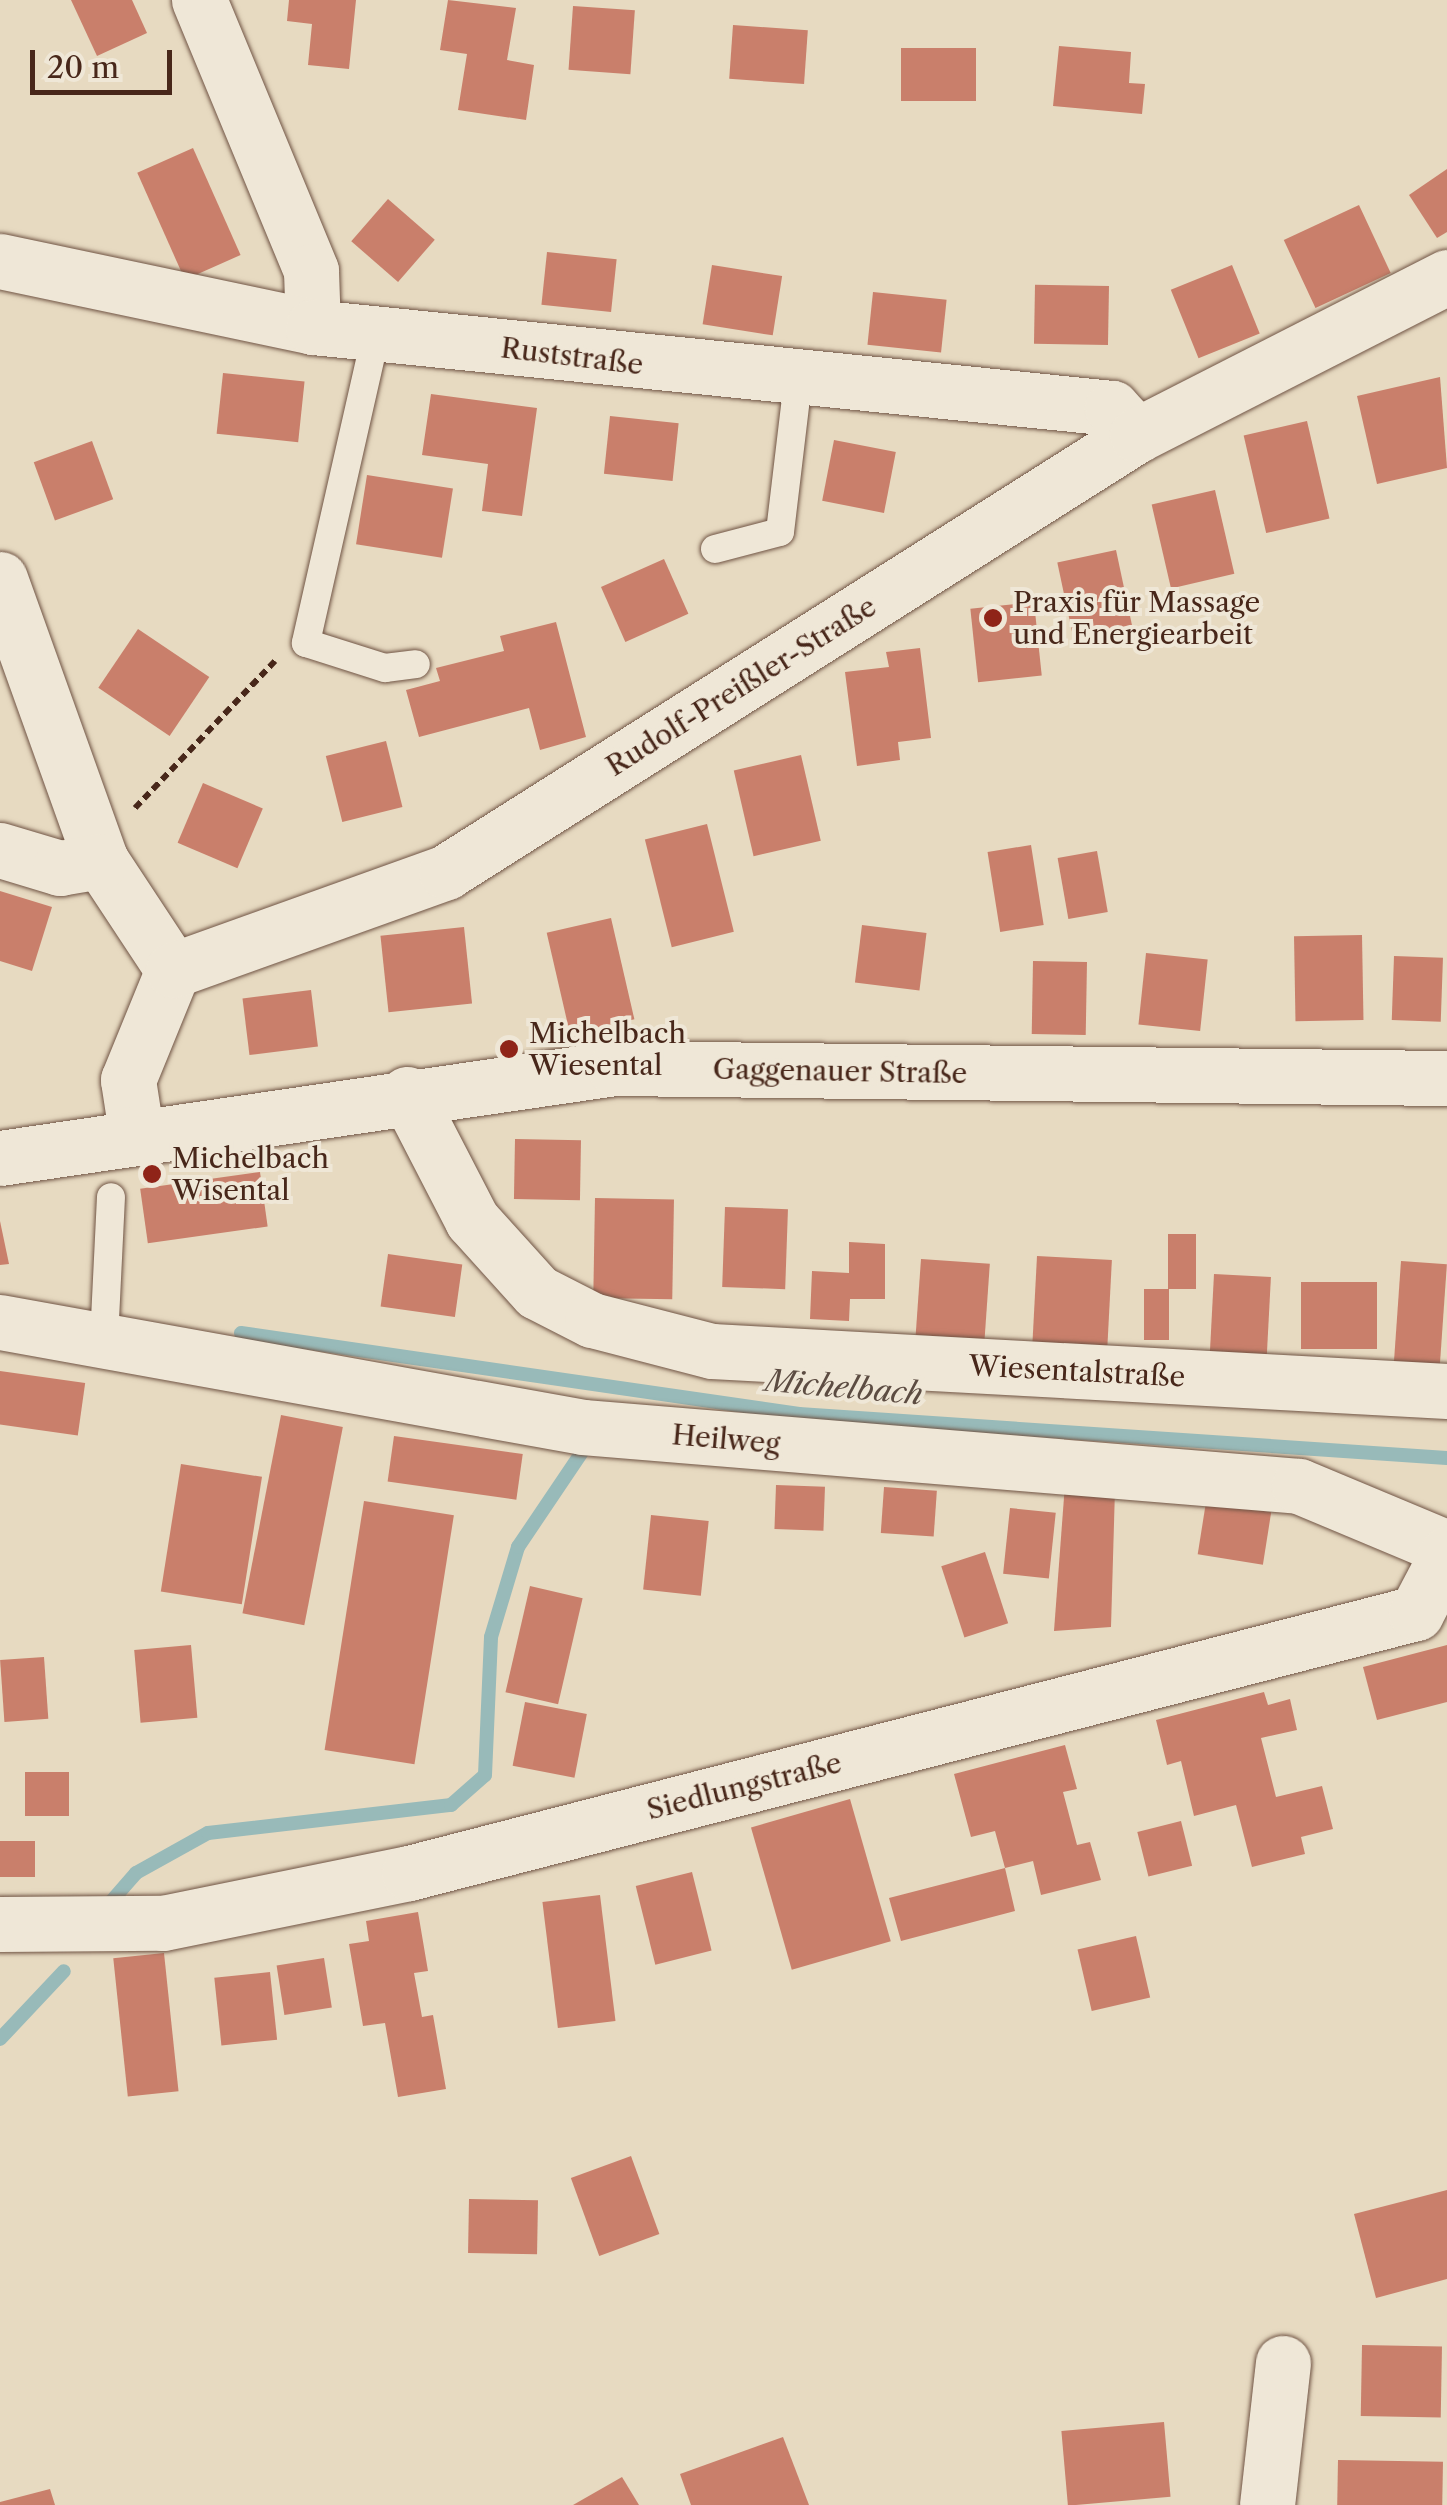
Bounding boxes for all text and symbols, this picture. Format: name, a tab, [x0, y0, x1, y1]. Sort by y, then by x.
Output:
scale bar	[35, 30, 178, 92]
text: 20 m	[47, 49, 119, 86]
street label: Ruststraße	[499, 331, 645, 381]
place label: Praxis für Massage und Energiearbeit	[1013, 585, 1261, 651]
street label: Rudolf-Preißler-Straße	[600, 589, 882, 783]
marker: Praxis für Massage und Energiearbeit	[982, 607, 1004, 629]
place label: Michelbach Wiesental	[529, 1016, 686, 1082]
marker: Michelbach Wiesental	[498, 1038, 520, 1060]
street label: Gaggenauer Straße	[712, 1052, 968, 1090]
place label: Michelbach Wisental	[172, 1141, 329, 1207]
marker: Michelbach Wisental	[141, 1163, 163, 1185]
street label: Wiesentalstraße	[968, 1349, 1186, 1393]
water label: Michelbach	[764, 1363, 924, 1413]
street label: Heilweg	[671, 1418, 781, 1460]
street label: Siedlungstraße	[643, 1746, 845, 1826]

